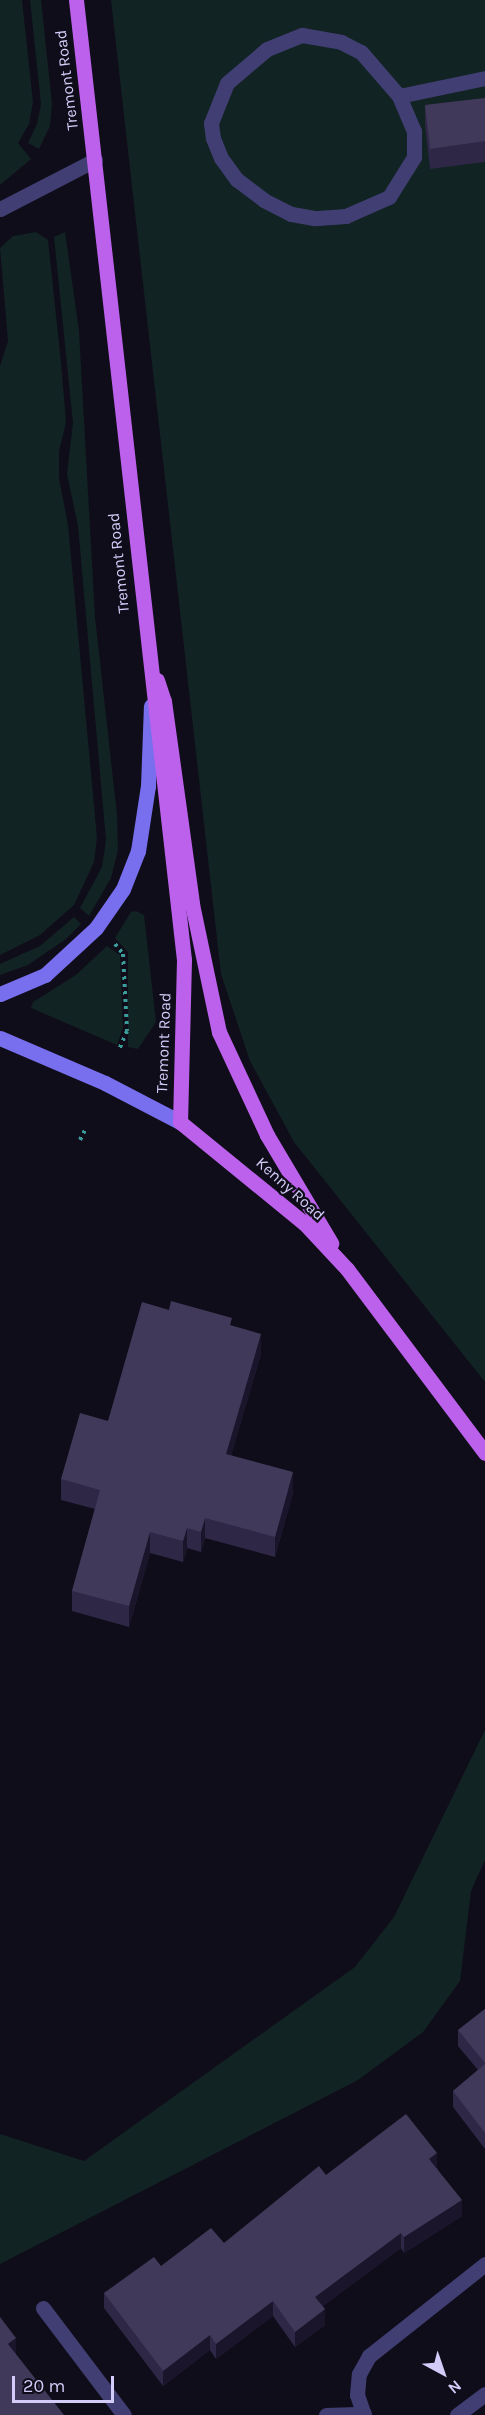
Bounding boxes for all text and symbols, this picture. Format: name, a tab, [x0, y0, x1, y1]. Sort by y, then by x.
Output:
street label: Tremont Road	[51, 29, 83, 131]
street label: Tremont Road	[104, 512, 134, 614]
street label: Tremont Road	[153, 992, 175, 1094]
street label: Kenny Road	[252, 1153, 328, 1225]
north arrow	[413, 2343, 473, 2403]
scale bar	[15, 2364, 117, 2402]
text: 20 m	[23, 2375, 65, 2397]
text: N	[444, 2376, 465, 2398]

